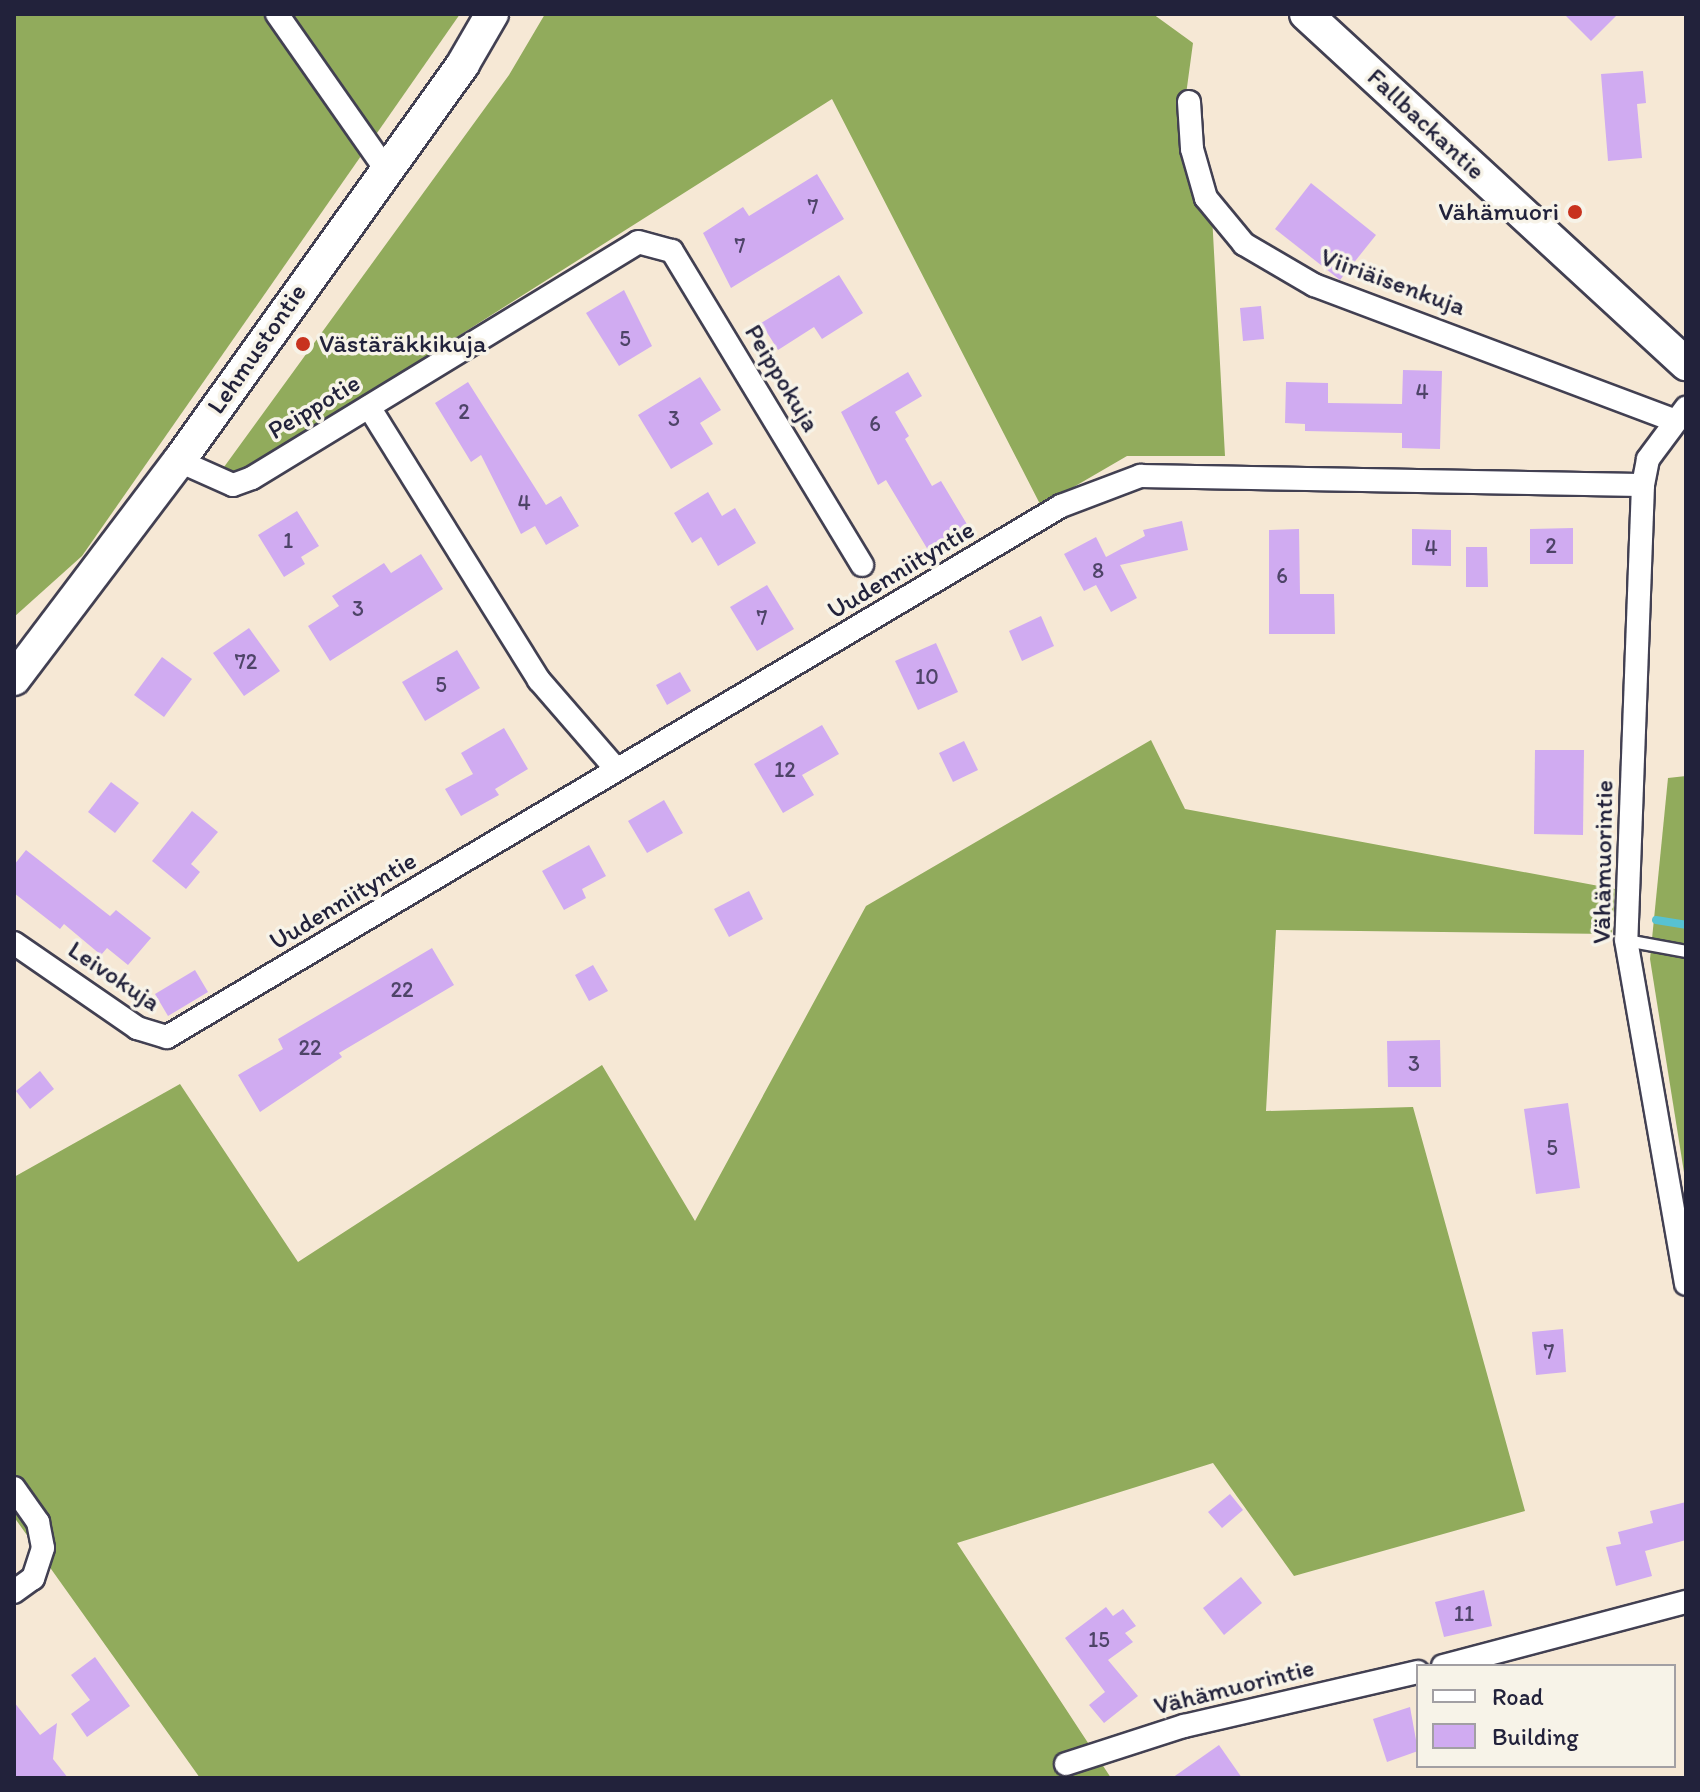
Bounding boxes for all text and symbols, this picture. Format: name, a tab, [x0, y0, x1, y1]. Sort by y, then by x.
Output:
street label: Fallbackantie	[1361, 62, 1491, 186]
house number: 7	[808, 194, 818, 220]
place label: Vähämuori	[1438, 196, 1559, 228]
marker: Vähämuori	[1566, 203, 1584, 221]
house number: 7	[735, 233, 745, 259]
street label: Viiriäisenkuja	[1316, 241, 1470, 323]
street label: Lehmustontie	[201, 278, 313, 420]
street label: Peippokuja	[738, 319, 826, 437]
house number: 5	[619, 326, 631, 352]
place label: Västäräkkikuja	[319, 328, 486, 360]
marker: Västäräkkikuja	[294, 335, 312, 353]
street label: Peippotie	[262, 367, 366, 447]
house number: 4	[1415, 379, 1429, 405]
house number: 2	[458, 399, 470, 425]
house number: 3	[668, 406, 680, 432]
house number: 6	[869, 411, 881, 437]
house number: 4	[517, 490, 531, 516]
street label: Uudenniityntie	[822, 514, 980, 626]
house number: 1	[283, 528, 293, 554]
house number: 2	[1545, 533, 1557, 559]
house number: 4	[1424, 535, 1438, 561]
house number: 8	[1092, 558, 1104, 584]
house number: 6	[1276, 563, 1288, 589]
house number: 3	[352, 596, 364, 622]
house number: 7	[757, 605, 767, 631]
house number: 72	[235, 649, 257, 675]
house number: 10	[915, 664, 939, 690]
house number: 5	[435, 672, 447, 698]
house number: 12	[774, 757, 796, 783]
street label: Vähämuorintie	[1586, 780, 1620, 944]
street label: Uudenniityntie	[264, 845, 422, 957]
street label: Leivokuja	[62, 934, 166, 1018]
house number: 22	[390, 977, 414, 1003]
house number: 22	[298, 1035, 322, 1061]
house number: 3	[1408, 1051, 1420, 1077]
house number: 5	[1546, 1135, 1558, 1161]
house number: 7	[1544, 1339, 1554, 1365]
house number: 11	[1454, 1601, 1474, 1627]
house number: 15	[1088, 1627, 1110, 1653]
street label: Vähämuorintie	[1151, 1652, 1317, 1722]
legend	[1416, 1664, 1676, 1768]
text: Road	[1492, 1682, 1544, 1711]
text: Building	[1492, 1722, 1579, 1751]

